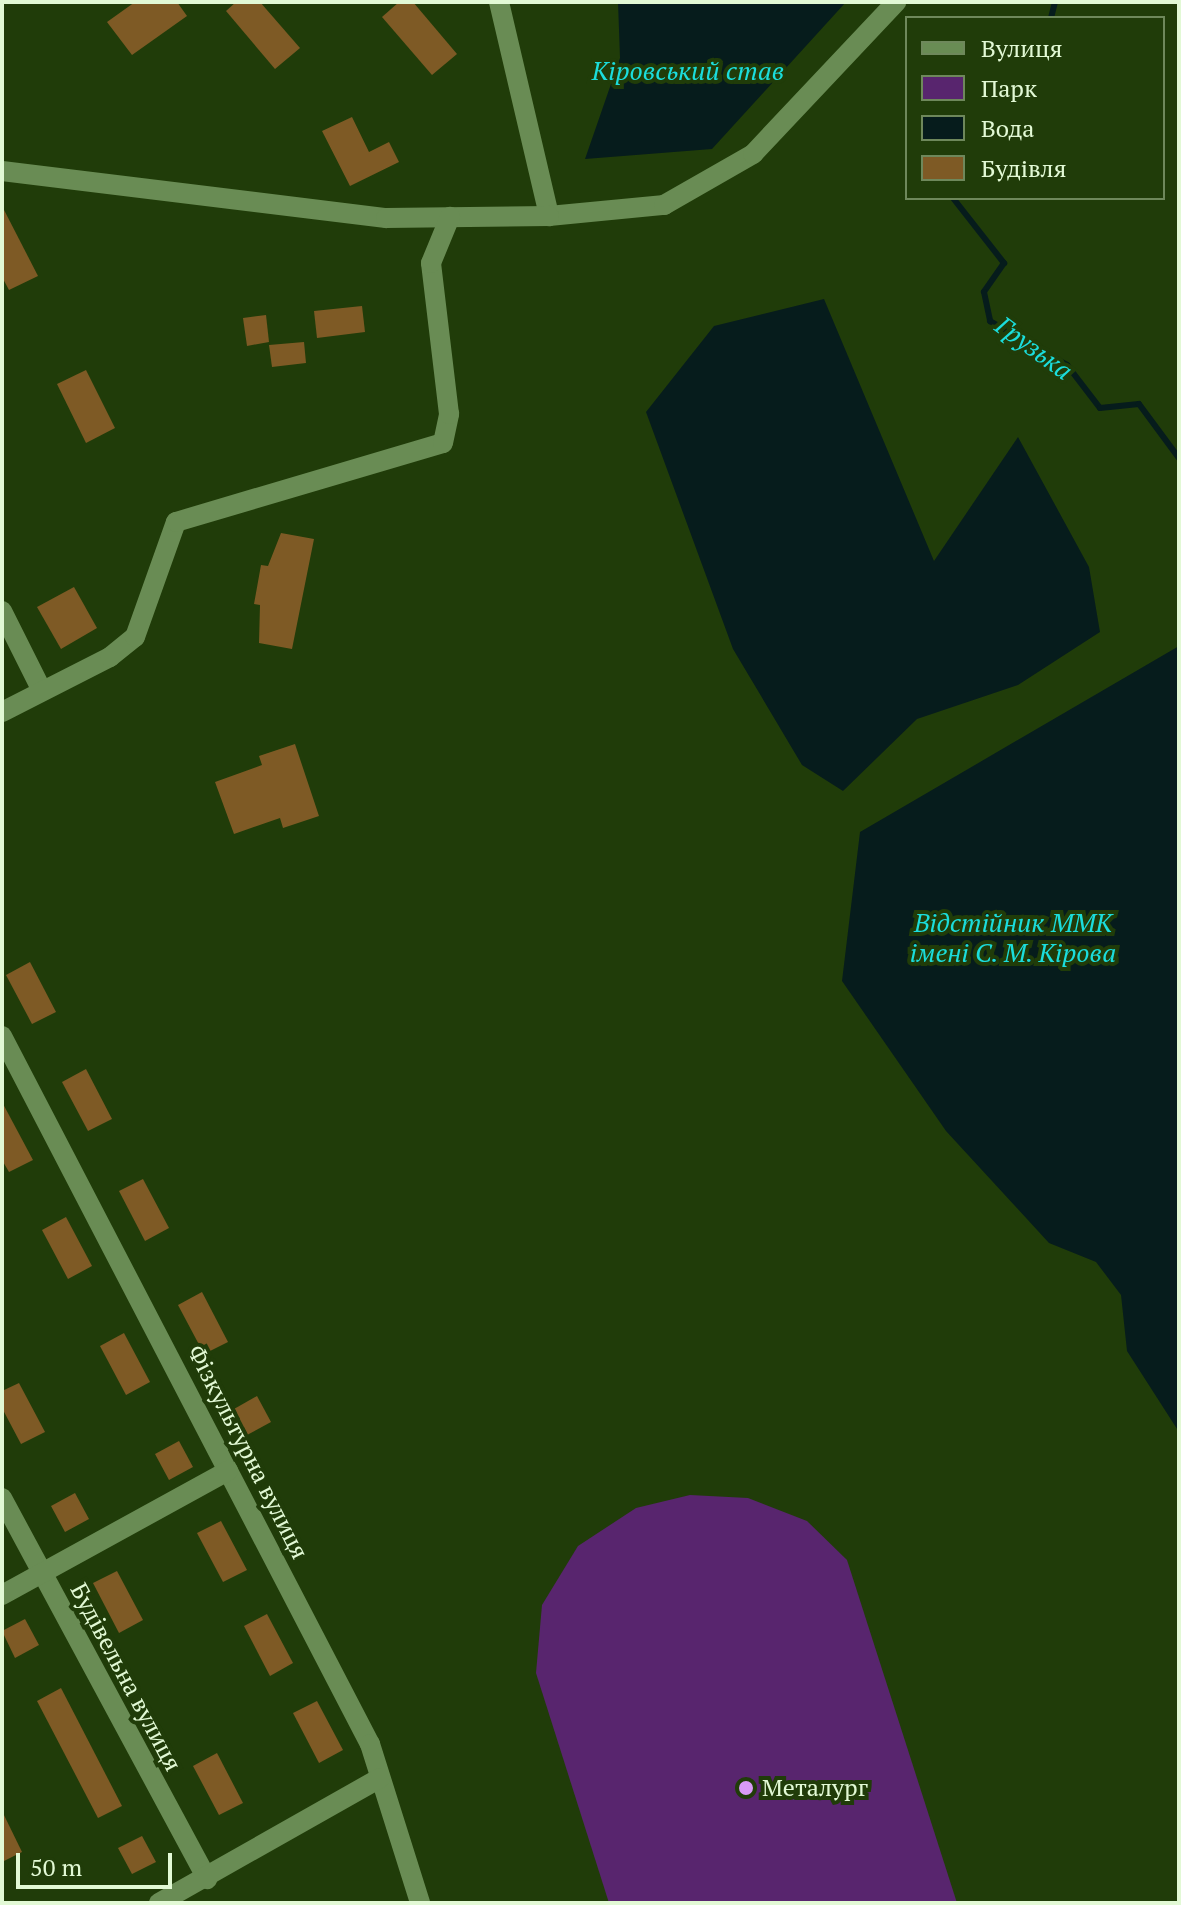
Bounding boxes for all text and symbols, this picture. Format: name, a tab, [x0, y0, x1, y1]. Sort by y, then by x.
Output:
legend	[905, 16, 1165, 200]
text: Вулиця	[981, 32, 1063, 64]
water label: Кіровський став	[592, 55, 784, 87]
text: Парк	[981, 72, 1037, 104]
text: Вода	[981, 112, 1034, 144]
text: Будівля	[981, 152, 1066, 184]
water label: Грузька	[989, 310, 1079, 386]
water label: Відстійник ММК імені С. М. Кірова	[909, 907, 1117, 968]
street label: Фiзкультурна вулиця	[182, 1340, 314, 1564]
street label: Будівельна вулиця	[64, 1578, 188, 1776]
place label: Металург	[762, 1774, 868, 1802]
marker: Металург	[737, 1779, 755, 1797]
scale bar	[20, 1837, 176, 1887]
text: 50 m	[30, 1851, 82, 1883]

